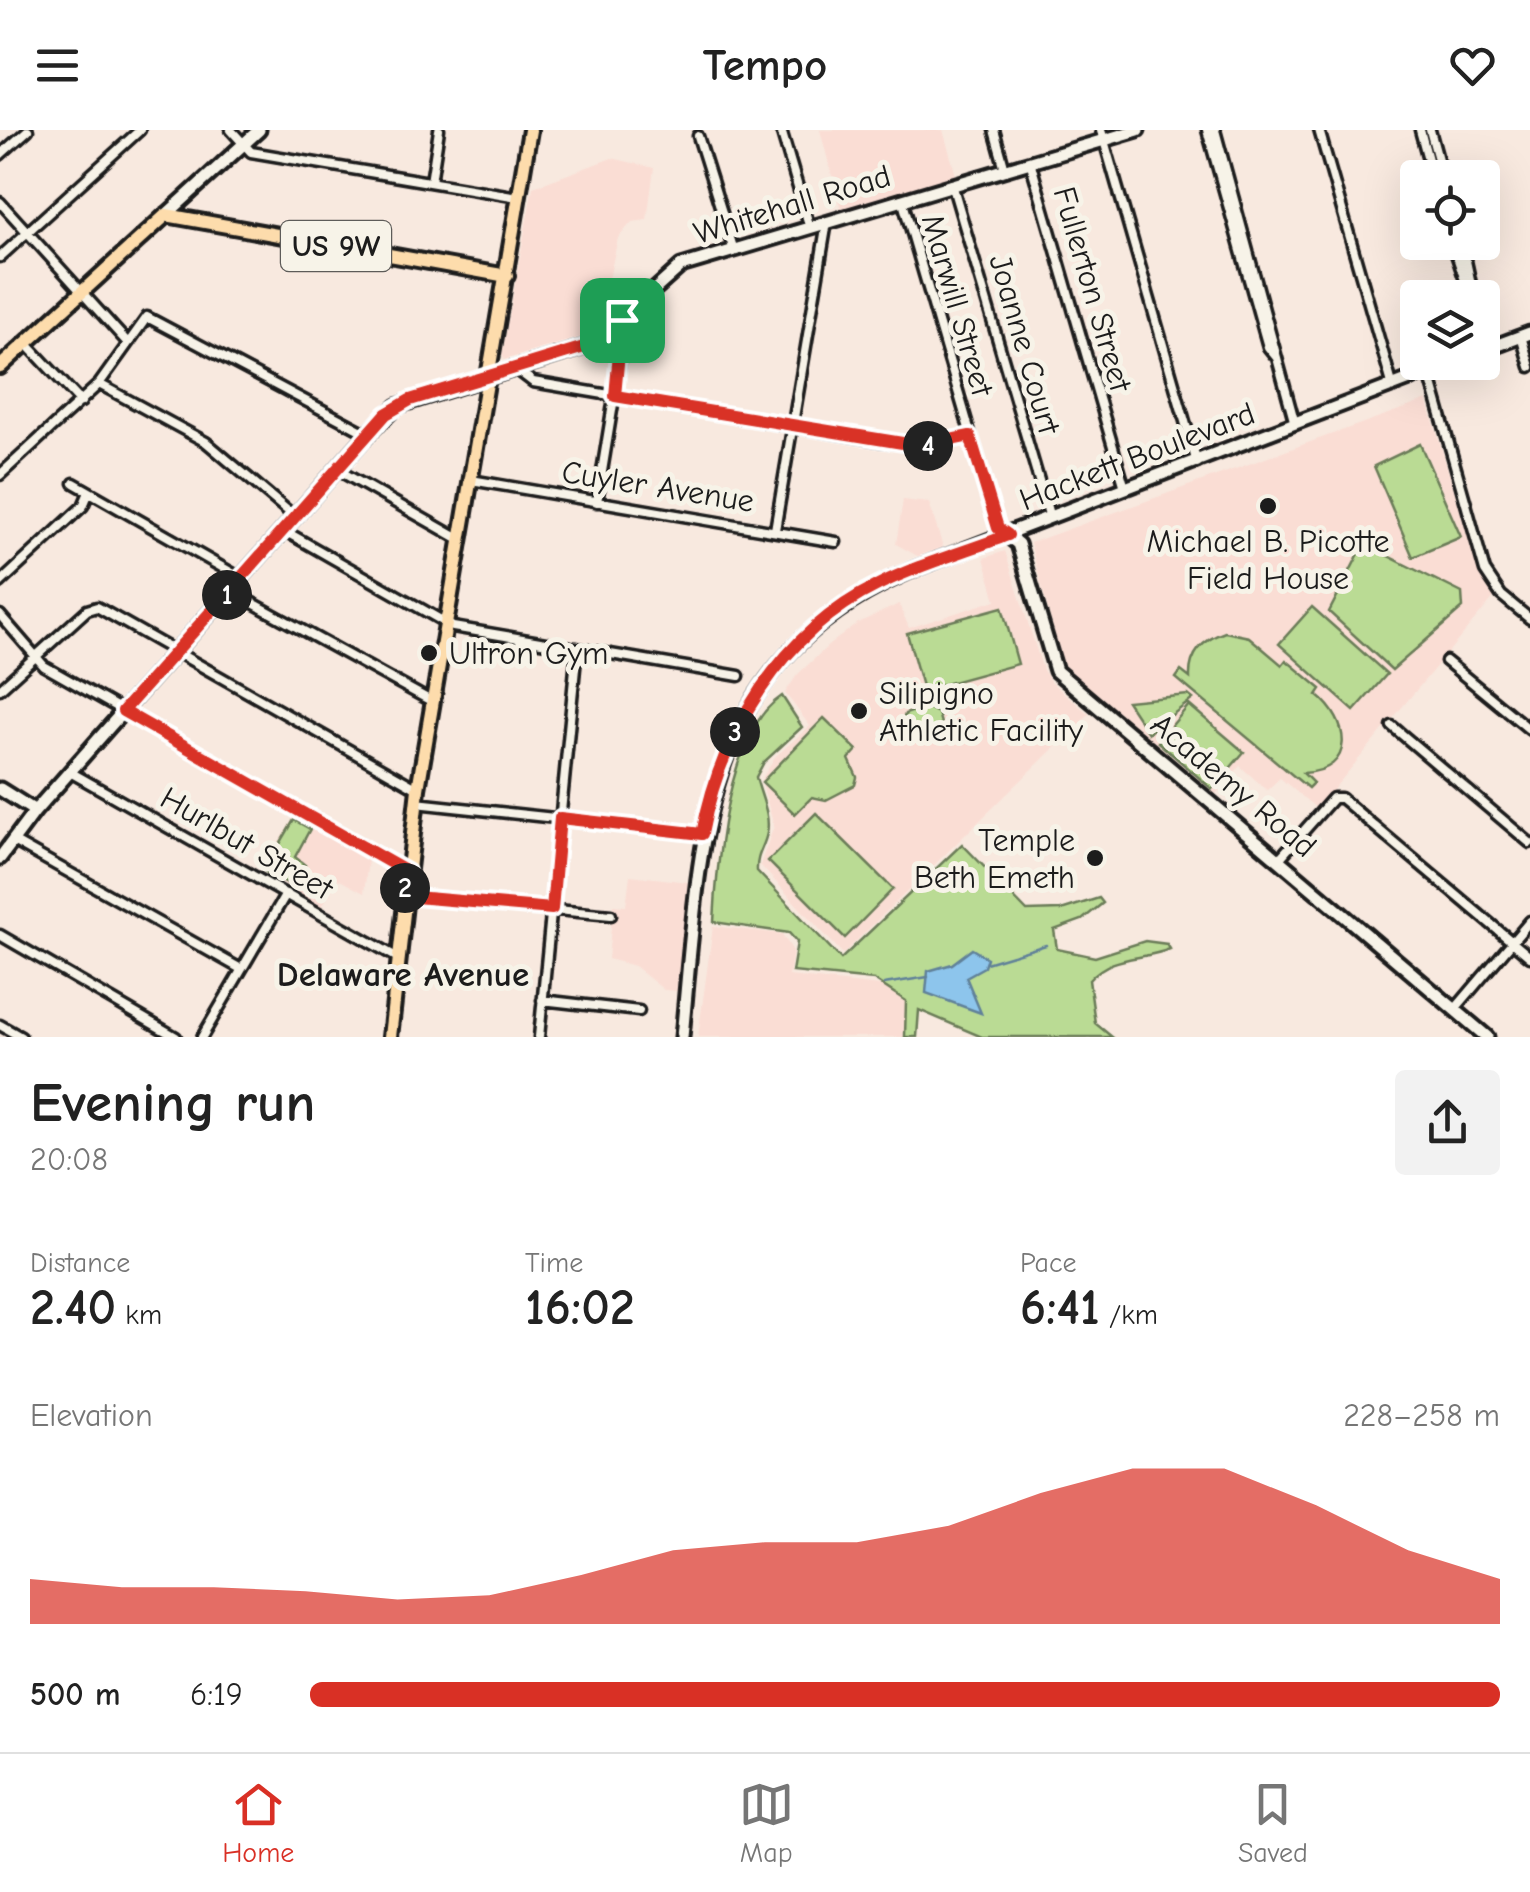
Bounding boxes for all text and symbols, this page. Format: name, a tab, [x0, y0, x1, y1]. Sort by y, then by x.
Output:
icon: menu	[30, 38, 85, 93]
icon: heart	[1445, 38, 1500, 93]
text: Tempo	[703, 39, 827, 91]
street label: Whitehall Road	[689, 157, 895, 252]
map controls	[1400, 160, 1500, 380]
button: locate	[1400, 160, 1500, 260]
street label: Fullerton Street	[1046, 183, 1140, 397]
street label: Marwill Street	[914, 210, 1001, 401]
road number: US 9W	[281, 221, 391, 271]
street label: Joanne Court	[981, 250, 1068, 439]
pin	[580, 278, 665, 363]
button: layers	[1400, 280, 1500, 380]
icon: arrive	[595, 293, 650, 348]
street label: Hackett Boulevard	[1014, 395, 1260, 518]
pin: 4	[903, 421, 953, 471]
text: 4	[921, 430, 935, 462]
street label: Cuyler Avenue	[559, 453, 757, 520]
marker: Michael B. Picotte Field House	[1257, 495, 1279, 517]
place label: Michael B. Picotte Field House	[1147, 523, 1389, 597]
pin: 1	[202, 570, 252, 620]
text: 1	[221, 579, 233, 611]
place label: Ultron Gym	[449, 635, 608, 672]
marker: Ultron Gym	[418, 642, 440, 664]
place label: Silipigno Athletic Facility	[879, 675, 1084, 749]
marker: Silipigno Athletic Facility	[848, 700, 870, 722]
street label: Academy Road	[1144, 706, 1324, 865]
pin: 3	[710, 707, 760, 757]
text: 3	[728, 716, 742, 748]
street label: Hurlbut Street	[154, 779, 340, 908]
place label: Temple Beth Emeth	[914, 822, 1075, 896]
marker: Temple Beth Emeth	[1084, 847, 1106, 869]
pin: 2	[380, 863, 430, 913]
text: 2	[398, 872, 412, 904]
district label: Delaware Avenue	[277, 954, 529, 995]
button: share	[1395, 1070, 1500, 1175]
text: Evening run	[30, 1071, 315, 1135]
text: 20:08	[30, 1141, 108, 1178]
text: Distance	[30, 1247, 130, 1279]
text: Time	[525, 1247, 583, 1279]
text: Pace	[1020, 1247, 1076, 1279]
text: 2.40	[30, 1279, 116, 1337]
text: 16:02	[525, 1279, 635, 1337]
text: 6:41	[1020, 1279, 1100, 1337]
text: km	[116, 1299, 162, 1331]
text: /km	[1100, 1299, 1158, 1331]
text: Elevation	[30, 1397, 153, 1434]
text: 228–258 m	[1343, 1397, 1500, 1434]
text: 500 m	[30, 1676, 120, 1713]
text: 6:19	[190, 1676, 243, 1713]
tab: Home	[222, 1777, 294, 1869]
tab: Map	[739, 1777, 794, 1869]
tab: Saved	[1238, 1777, 1308, 1869]

